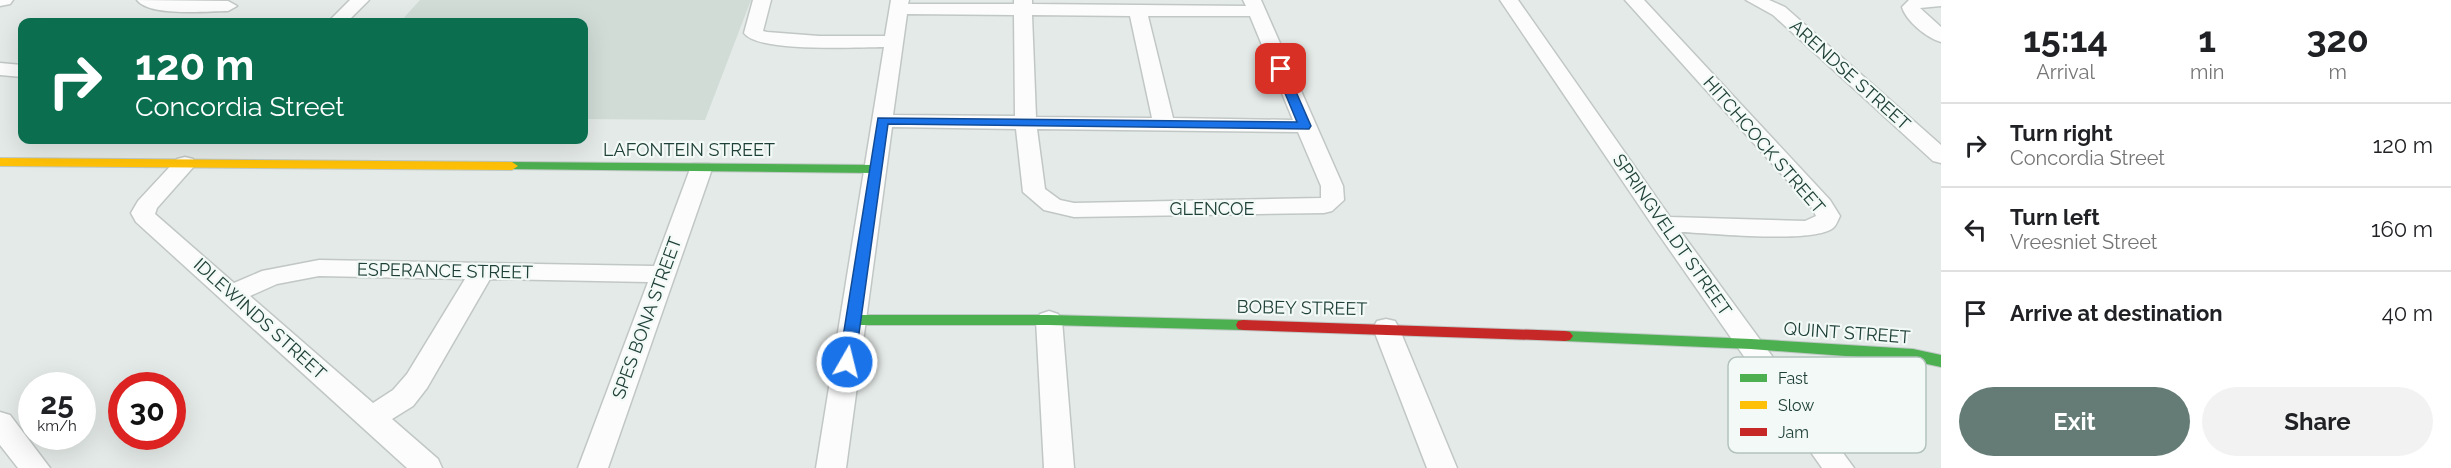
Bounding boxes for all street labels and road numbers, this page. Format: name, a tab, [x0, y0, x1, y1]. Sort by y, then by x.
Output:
street label: ARENDSE STREET	[1786, 15, 1915, 134]
street label: HITCHCOCK STREET	[1699, 72, 1830, 217]
street label: LAFONTEIN STREET	[603, 139, 775, 160]
street label: SPRINGVELDT STREET	[1609, 150, 1736, 320]
street label: GLENCOE	[1170, 198, 1254, 219]
street label: SPES BONA STREET	[607, 234, 686, 402]
street label: IDLEWINDS STREET	[190, 254, 331, 384]
street label: ESPERANCE STREET	[357, 258, 533, 283]
street label: BOBEY STREET	[1237, 296, 1368, 319]
street label: QUINT STREET	[1783, 318, 1911, 347]

